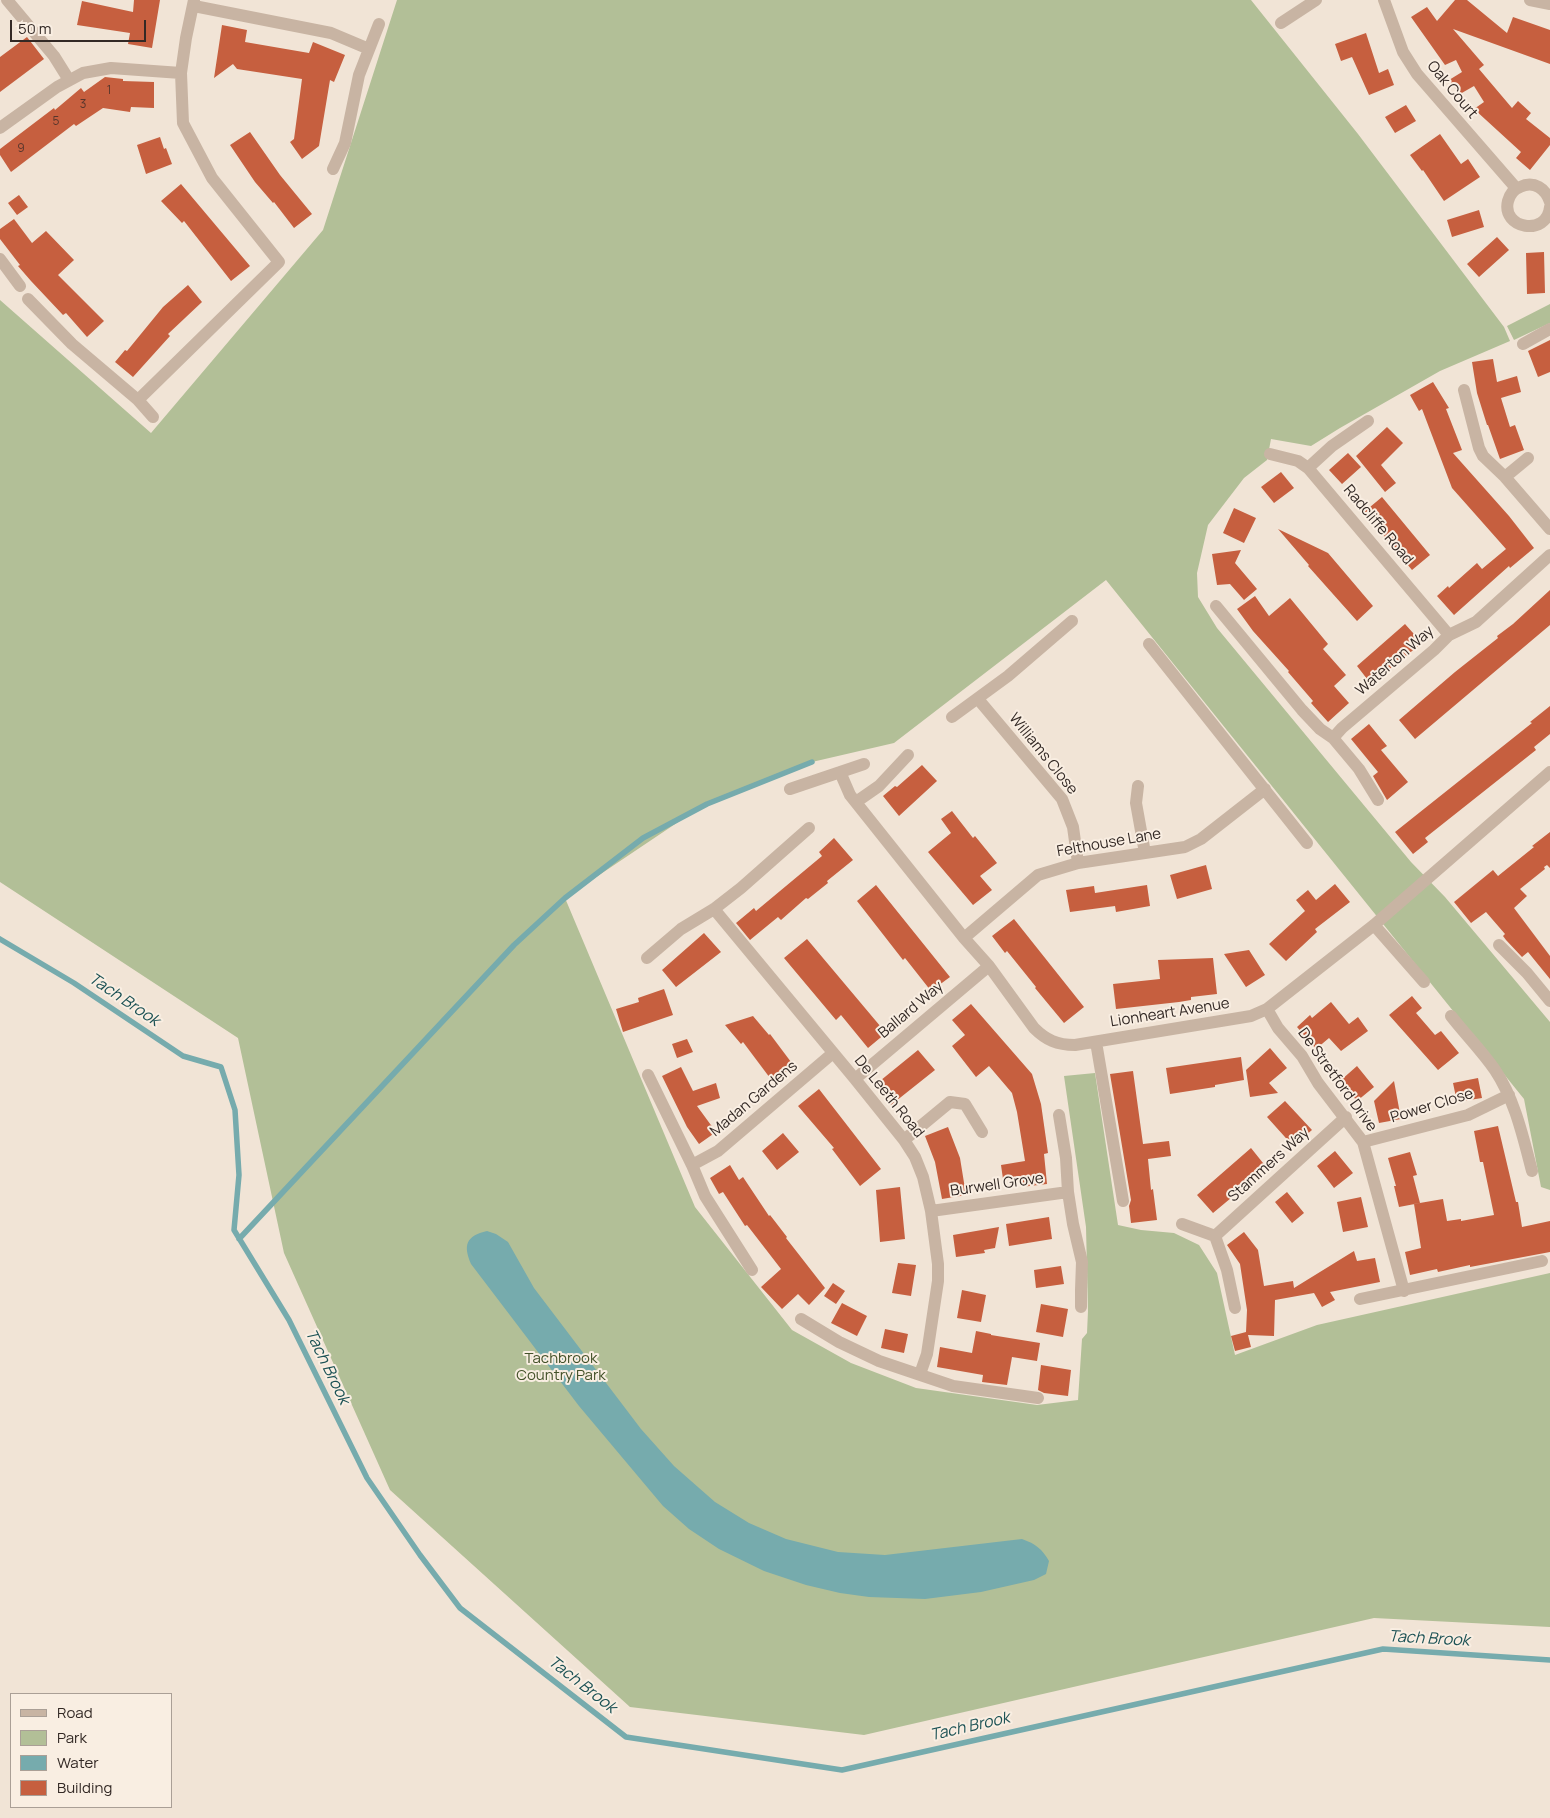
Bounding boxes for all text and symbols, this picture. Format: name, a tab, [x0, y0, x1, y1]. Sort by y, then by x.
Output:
scale bar	[12, 10, 149, 42]
text: 50 m	[18, 18, 52, 39]
street label: Oak Court	[1423, 58, 1481, 122]
house number: 1	[107, 84, 111, 98]
house number: 3	[80, 98, 86, 112]
house number: 5	[53, 115, 59, 129]
house number: 9	[17, 142, 25, 156]
street label: Radcliffe Road	[1339, 481, 1417, 569]
street label: Waterton Way	[1352, 622, 1438, 700]
street label: Williams Close	[1005, 710, 1081, 798]
street label: Felthouse Lane	[1055, 825, 1163, 861]
water label: Tach Brook	[85, 969, 163, 1031]
street label: Ballard Way	[875, 978, 947, 1042]
street label: Lionheart Avenue	[1109, 995, 1231, 1031]
street label: De Stretford Drive	[1294, 1025, 1380, 1135]
street label: De Leeth Road	[850, 1052, 928, 1142]
street label: Madan Gardens	[707, 1057, 801, 1141]
street label: Power Close	[1388, 1085, 1476, 1127]
street label: Stammers Way	[1225, 1124, 1313, 1206]
street label: Burwell Grove	[949, 1170, 1045, 1200]
water label: Tach Brook	[301, 1326, 353, 1408]
park label: Tachbrook Country Park	[516, 1350, 606, 1385]
water label: Tach Brook	[1388, 1627, 1470, 1651]
water label: Tach Brook	[544, 1652, 620, 1718]
legend	[10, 1693, 172, 1808]
text: Road	[57, 1702, 93, 1723]
water label: Tach Brook	[928, 1709, 1012, 1745]
text: Park	[57, 1727, 87, 1748]
text: Water	[57, 1752, 99, 1773]
text: Building	[57, 1777, 112, 1798]

